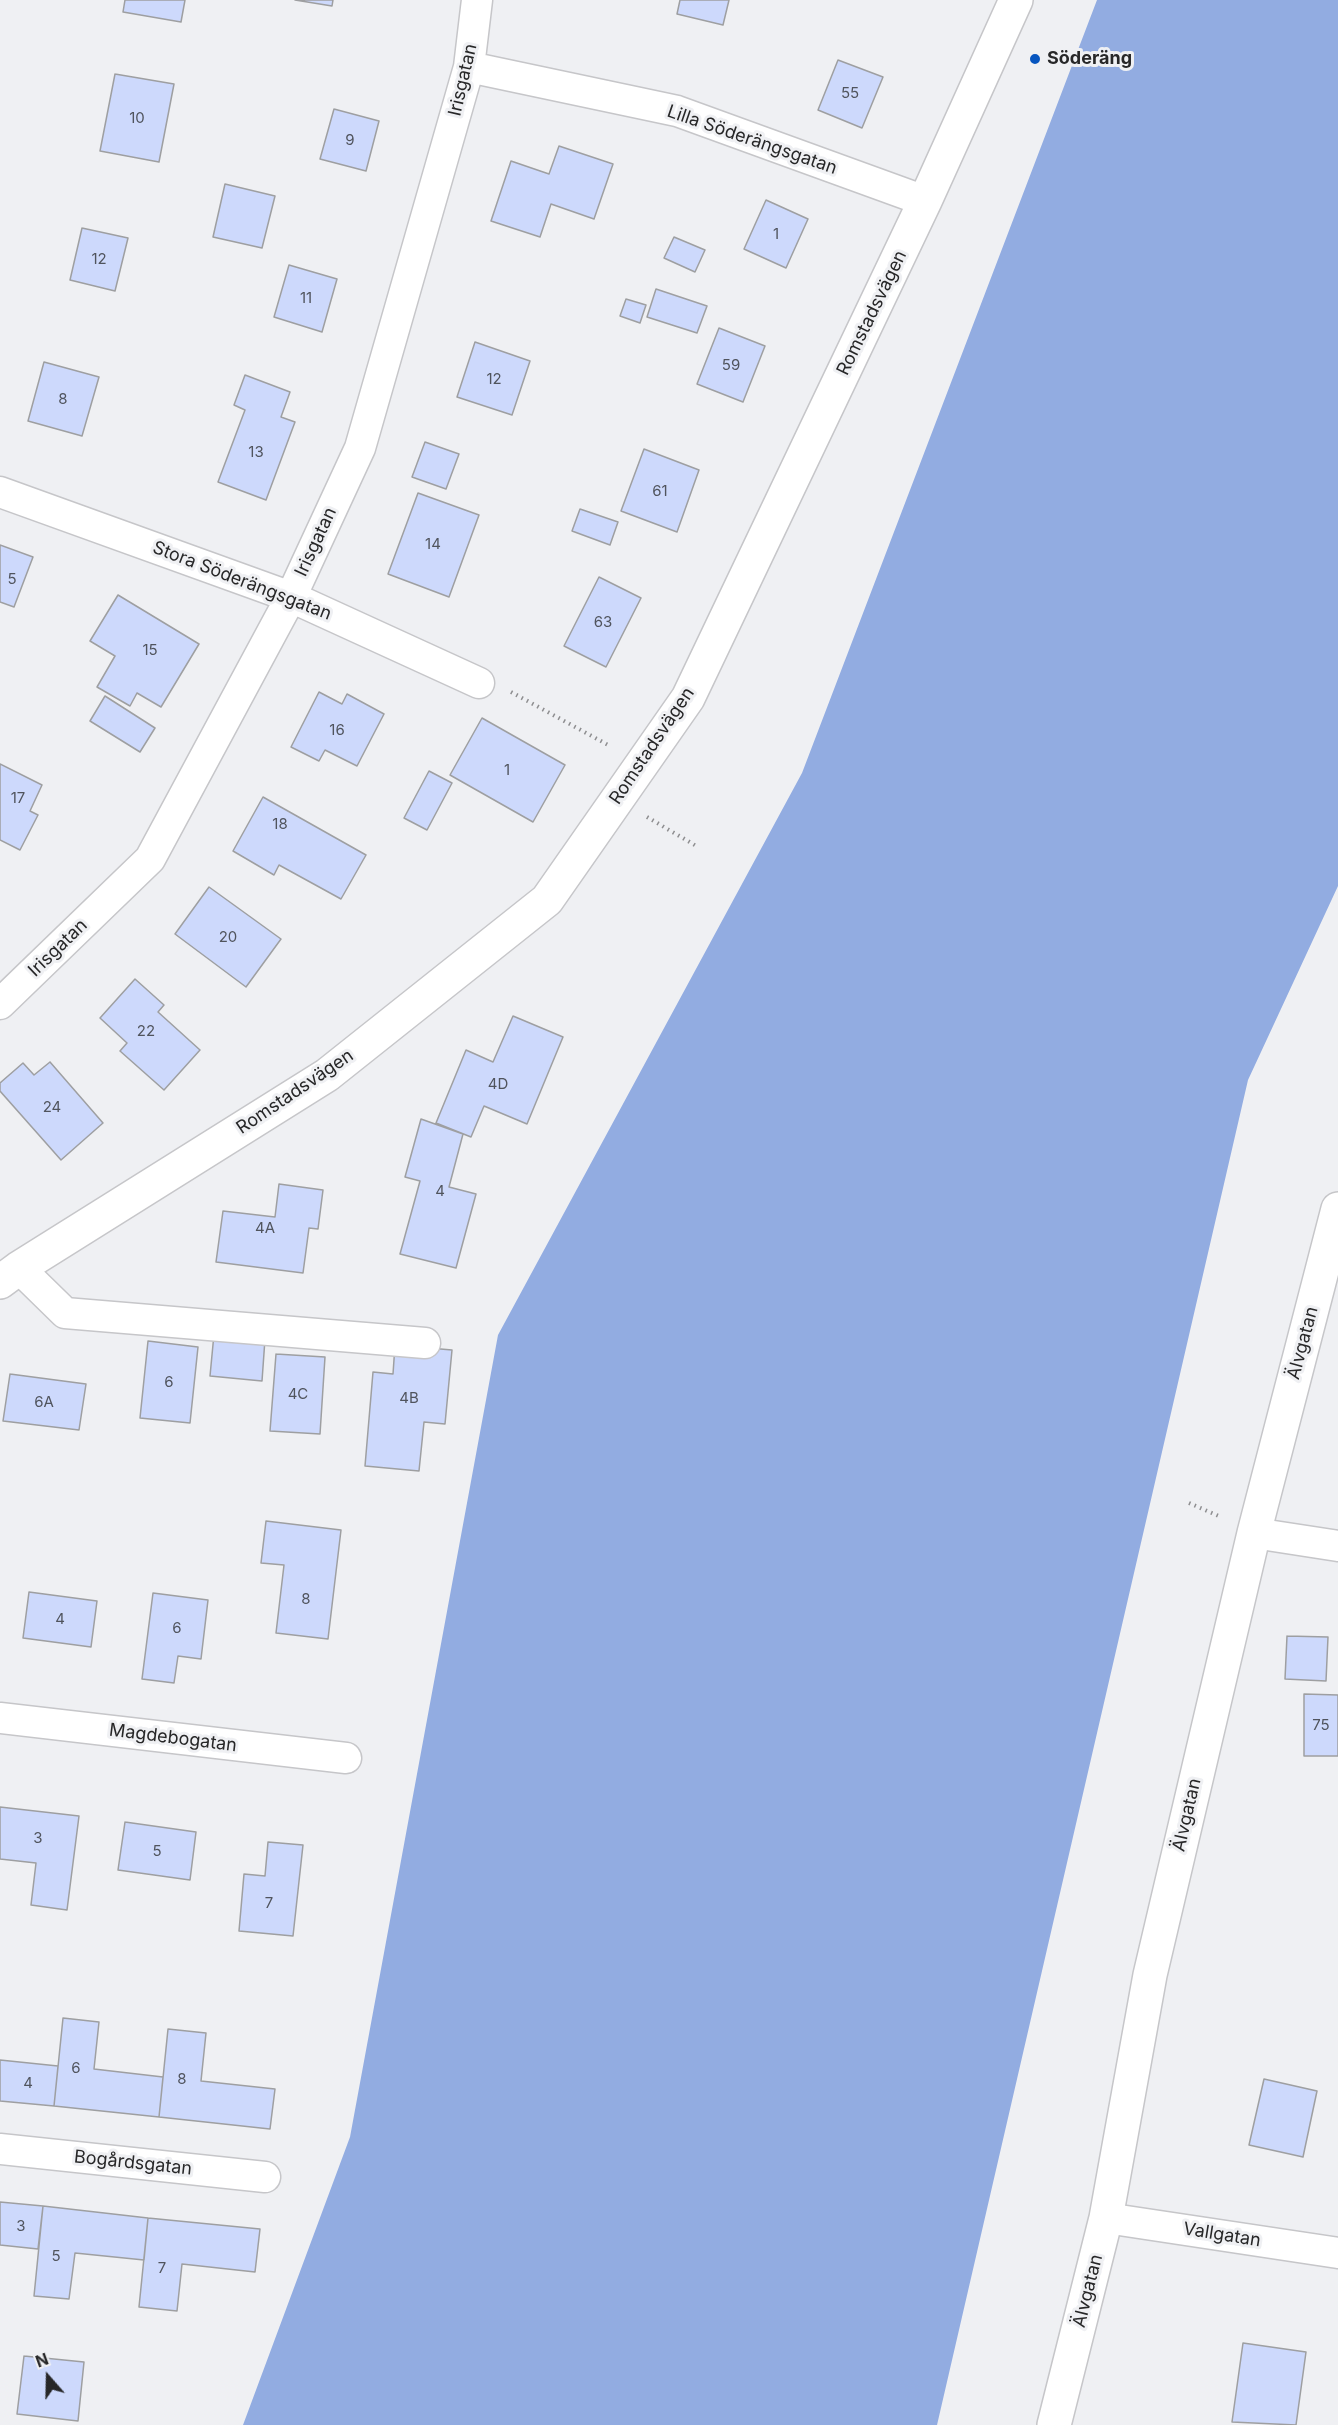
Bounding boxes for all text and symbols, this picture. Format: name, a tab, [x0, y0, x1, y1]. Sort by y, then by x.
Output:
street label: Irisgatan	[444, 42, 482, 118]
place label: Söderäng	[1047, 48, 1132, 70]
marker: Söderäng	[1028, 52, 1042, 66]
house number: 55	[841, 84, 859, 102]
street label: Lilla Söderängsgatan	[664, 101, 840, 179]
house number: 10	[129, 109, 145, 127]
house number: 9	[345, 131, 355, 149]
house number: 1	[773, 225, 779, 243]
street label: Romstadsvägen	[832, 247, 912, 379]
house number: 12	[91, 250, 107, 268]
house number: 11	[300, 289, 312, 307]
house number: 59	[722, 356, 740, 374]
house number: 12	[486, 370, 502, 388]
house number: 8	[58, 390, 68, 408]
house number: 13	[248, 443, 264, 461]
house number: 61	[652, 482, 668, 500]
street label: Irisgatan	[291, 504, 341, 580]
house number: 14	[425, 535, 441, 553]
street label: Stora Söderängsgatan	[150, 537, 334, 625]
house number: 5	[7, 570, 17, 588]
house number: 63	[594, 613, 612, 631]
house number: 15	[142, 641, 158, 659]
street label: Romstadsvägen	[605, 683, 699, 809]
house number: 16	[329, 721, 345, 739]
house number: 1	[504, 761, 510, 779]
house number: 17	[11, 789, 25, 807]
house number: 18	[272, 815, 288, 833]
street label: Irisgatan	[24, 915, 92, 981]
house number: 20	[219, 928, 237, 946]
house number: 22	[137, 1022, 155, 1040]
street label: Romstadsvägen	[232, 1045, 358, 1139]
house number: 4D	[488, 1075, 508, 1093]
house number: 24	[43, 1098, 61, 1116]
house number: 4	[435, 1182, 445, 1200]
house number: 4A	[255, 1219, 275, 1237]
street label: Älvgatan	[1283, 1304, 1323, 1382]
house number: 6	[164, 1373, 174, 1391]
house number: 4C	[288, 1385, 308, 1403]
house number: 4B	[399, 1389, 419, 1407]
house number: 6A	[34, 1393, 54, 1411]
house number: 8	[301, 1590, 311, 1608]
house number: 4	[55, 1610, 65, 1628]
house number: 6	[172, 1619, 182, 1637]
house number: 75	[1312, 1716, 1330, 1734]
street label: Magdebogatan	[108, 1719, 238, 1757]
street label: Älvgatan	[1168, 1776, 1206, 1854]
house number: 3	[33, 1829, 43, 1847]
house number: 5	[152, 1842, 162, 1860]
house number: 7	[265, 1894, 273, 1912]
house number: 6	[71, 2059, 81, 2077]
house number: 8	[177, 2070, 187, 2088]
house number: 4	[23, 2074, 33, 2092]
street label: Bogårdsgatan	[73, 2146, 193, 2180]
house number: 3	[16, 2217, 26, 2235]
street label: Vallgatan	[1182, 2218, 1262, 2252]
house number: 5	[51, 2247, 61, 2265]
street label: Älvgatan	[1069, 2252, 1107, 2330]
house number: 7	[158, 2259, 166, 2277]
north arrow	[18, 2347, 78, 2407]
text: N	[33, 2349, 51, 2372]

